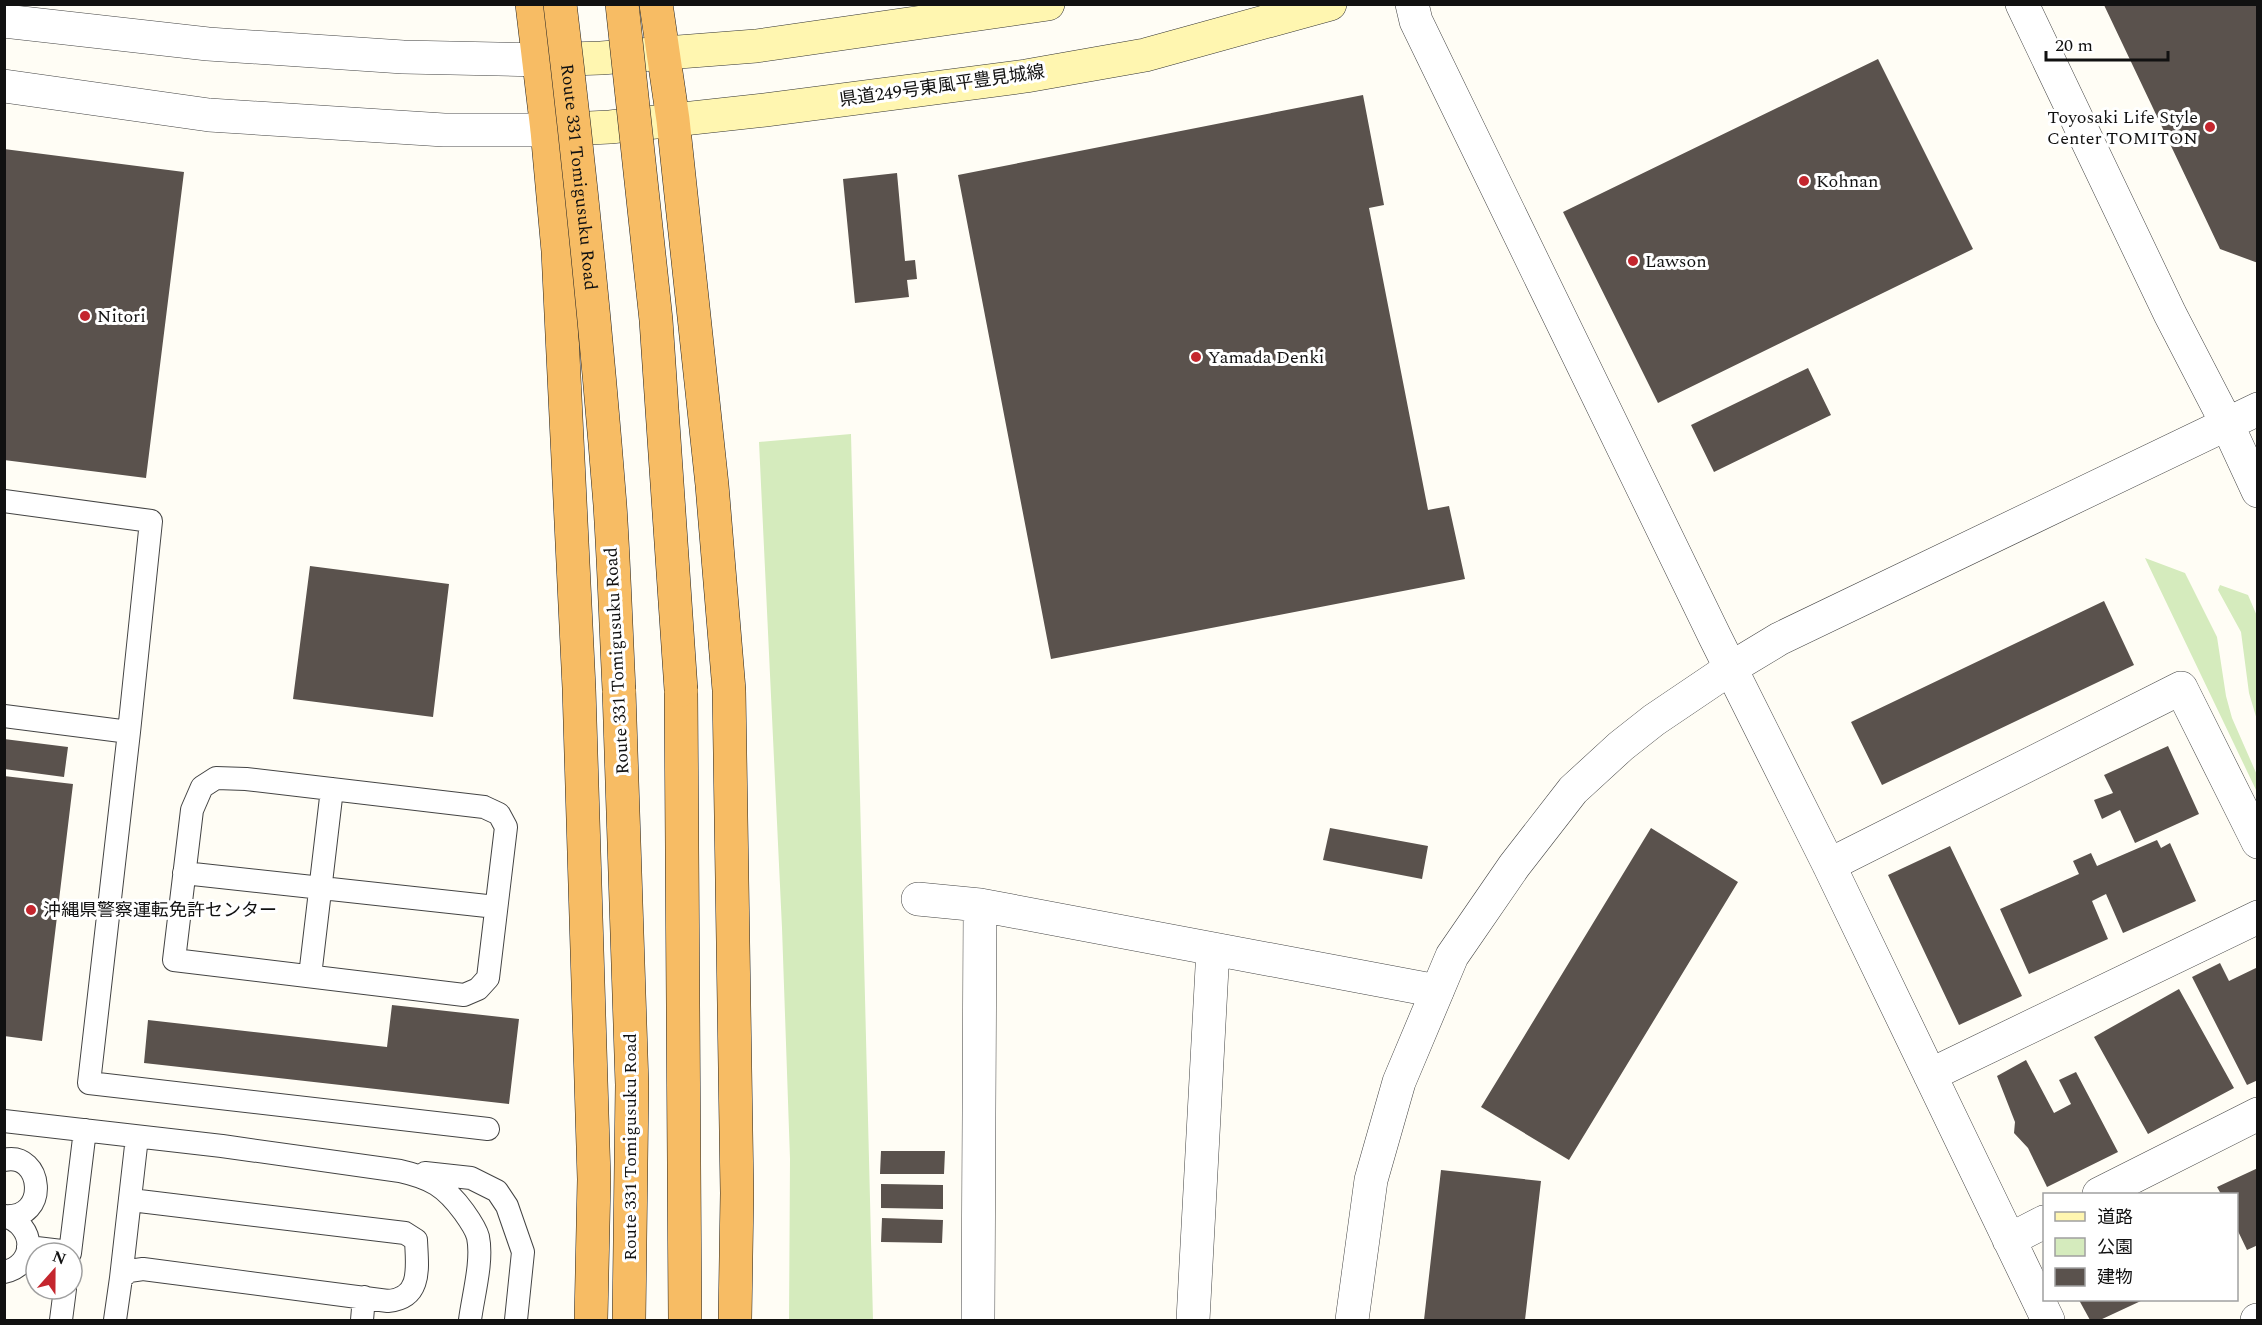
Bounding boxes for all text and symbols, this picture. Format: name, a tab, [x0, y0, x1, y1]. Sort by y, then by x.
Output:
scale bar	[2046, 24, 2168, 62]
text: 20 m	[2055, 32, 2093, 59]
street label: 県道249号東風平豊見城線	[838, 58, 1046, 114]
street label: Route 331 Tomigusuku Road	[554, 62, 605, 292]
place label: Toyosaki Life Style Center TOMITON	[2047, 104, 2198, 152]
marker: Toyosaki Life Style Center TOMITON	[2203, 120, 2217, 134]
place label: Kohnan	[1816, 168, 1878, 195]
marker: Kohnan	[1797, 174, 1811, 188]
place label: Lawson	[1645, 248, 1707, 275]
marker: Lawson	[1626, 254, 1640, 268]
place label: Nitori	[97, 303, 146, 330]
marker: Nitori	[78, 309, 92, 323]
place label: Yamada Denki	[1208, 344, 1324, 371]
marker: Yamada Denki	[1189, 350, 1203, 364]
street label: Route 331 Tomigusuku Road	[598, 547, 636, 775]
place label: 沖縄県警察運転免許センター	[43, 897, 277, 924]
marker: 沖縄県警察運転免許センター	[24, 903, 38, 917]
street label: Route 331 Tomigusuku Road	[617, 1033, 644, 1261]
legend	[2043, 1193, 2238, 1301]
text: 道路	[2097, 1204, 2133, 1231]
text: 公園	[2097, 1234, 2133, 1261]
north arrow	[24, 1241, 84, 1301]
text: N	[49, 1244, 69, 1271]
text: 建物	[2097, 1264, 2133, 1291]

